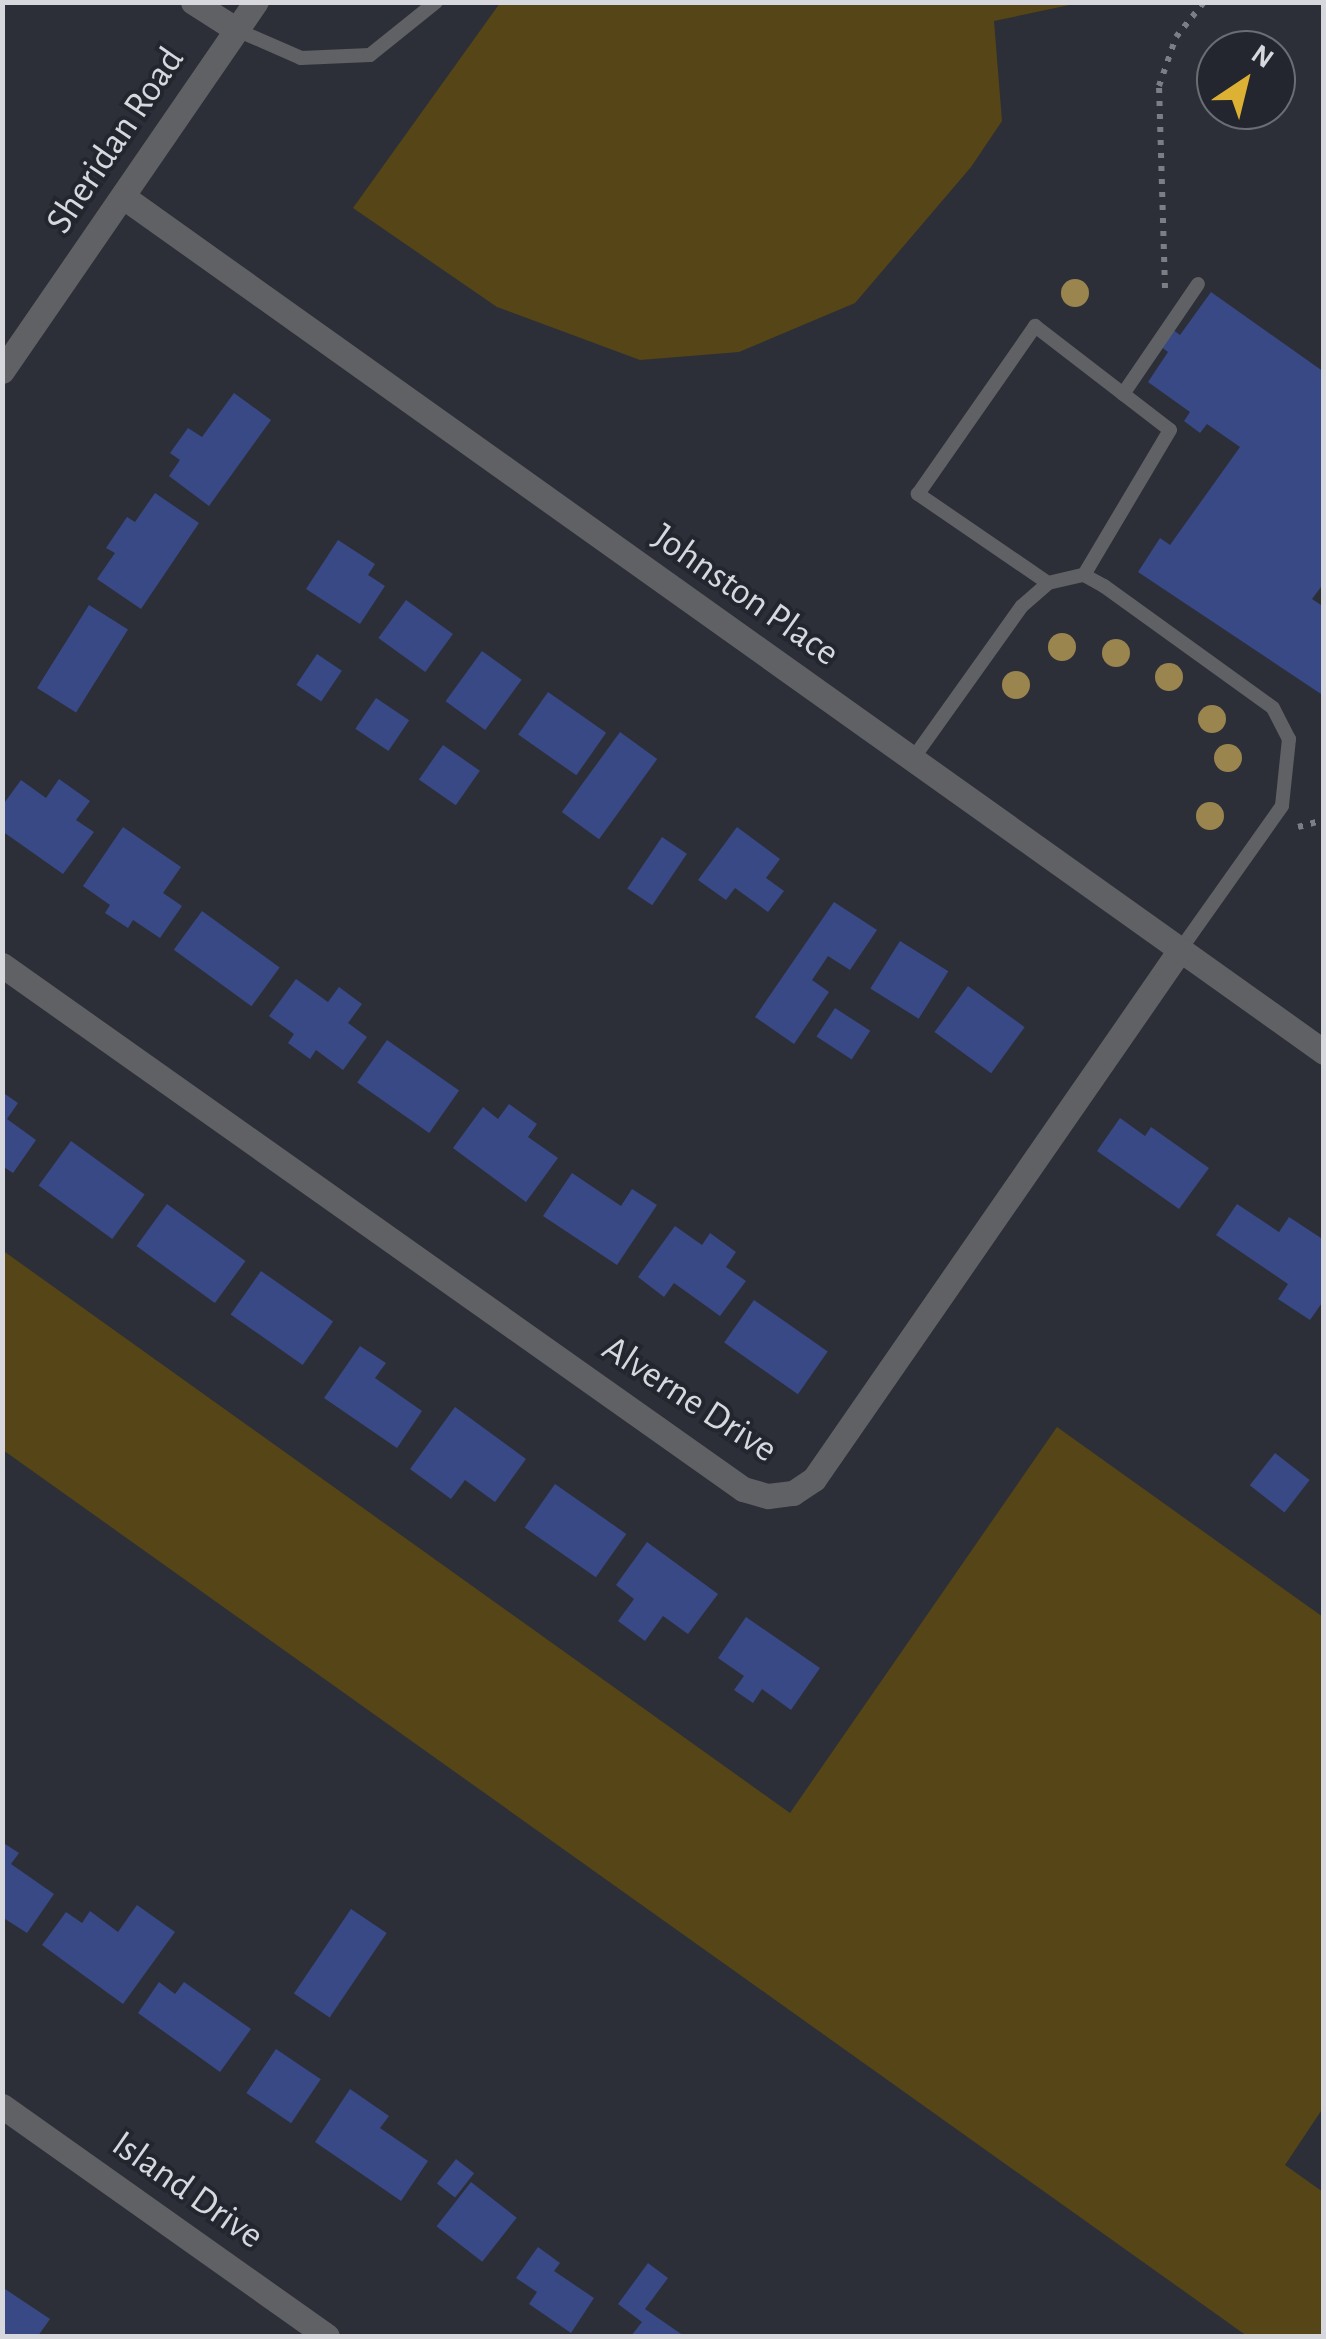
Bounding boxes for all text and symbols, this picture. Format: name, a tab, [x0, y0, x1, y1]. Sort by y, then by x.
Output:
north arrow	[1196, 30, 1296, 130]
street label: Sheridan Road	[37, 39, 195, 243]
text: N	[1246, 40, 1278, 74]
street label: Johnston Place	[643, 515, 847, 677]
street label: Alverne Drive	[593, 1327, 785, 1473]
street label: Island Drive	[102, 2122, 272, 2260]

